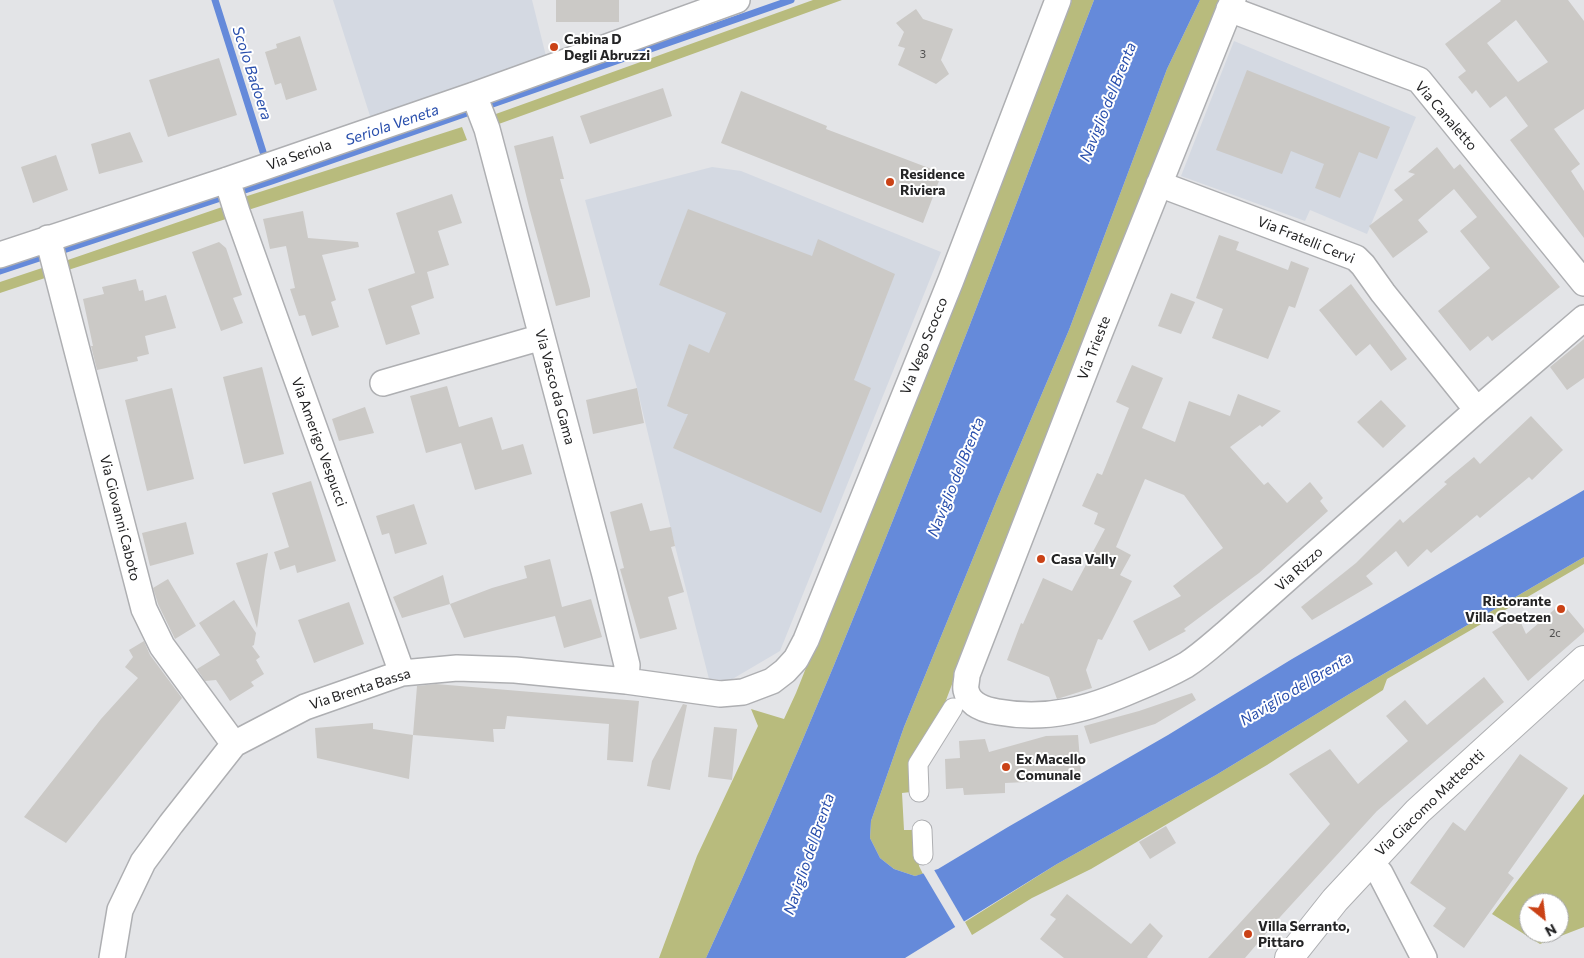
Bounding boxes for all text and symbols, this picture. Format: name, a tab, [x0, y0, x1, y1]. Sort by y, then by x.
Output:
water label: Scolo Badoera	[228, 24, 276, 122]
place label: Cabina D Degli Abruzzi	[564, 31, 650, 64]
water label: Naviglio del Brenta	[1076, 40, 1140, 164]
marker: Cabina D Degli Abruzzi	[548, 41, 560, 53]
house number: 3	[920, 47, 926, 61]
street label: Via Canaletto	[1411, 78, 1481, 154]
water label: Seriola Veneta	[343, 101, 441, 149]
street label: Via Seriola	[264, 136, 334, 174]
place label: Residence Riviera	[900, 166, 965, 198]
marker: Residence Riviera	[884, 176, 896, 188]
street label: Via Fratelli Cervi	[1255, 213, 1357, 267]
street label: Via Vego Scocco	[897, 295, 951, 397]
street label: Via Trieste	[1074, 314, 1114, 382]
street label: Via Vasco da Gama	[531, 327, 579, 447]
street label: Via Amerigo Vespucci	[288, 375, 350, 509]
water label: Naviglio del Brenta	[924, 415, 988, 539]
street label: Via Giovanni Caboto	[96, 453, 144, 583]
street label: Via Rizzo	[1272, 543, 1326, 595]
place label: Casa Vally	[1051, 551, 1116, 567]
marker: Casa Vally	[1035, 553, 1047, 565]
place label: Ristorante Villa Goetzen	[1465, 593, 1551, 626]
marker: Ristorante Villa Goetzen	[1555, 603, 1567, 615]
house number: 2c	[1549, 626, 1561, 640]
water label: Naviglio del Brenta	[1237, 649, 1355, 729]
street label: Via Brenta Bassa	[307, 665, 413, 713]
street label: Via Giacomo Matteotti	[1372, 746, 1488, 860]
place label: Ex Macello Comunale	[1016, 751, 1086, 784]
marker: Ex Macello Comunale	[1000, 761, 1012, 773]
water label: Naviglio del Brenta	[780, 791, 838, 917]
north arrow	[1519, 893, 1569, 943]
place label: Villa Serranto, Pittaro	[1258, 918, 1350, 950]
text: N	[1542, 921, 1560, 941]
marker: Villa Serranto, Pittaro	[1242, 928, 1254, 940]

